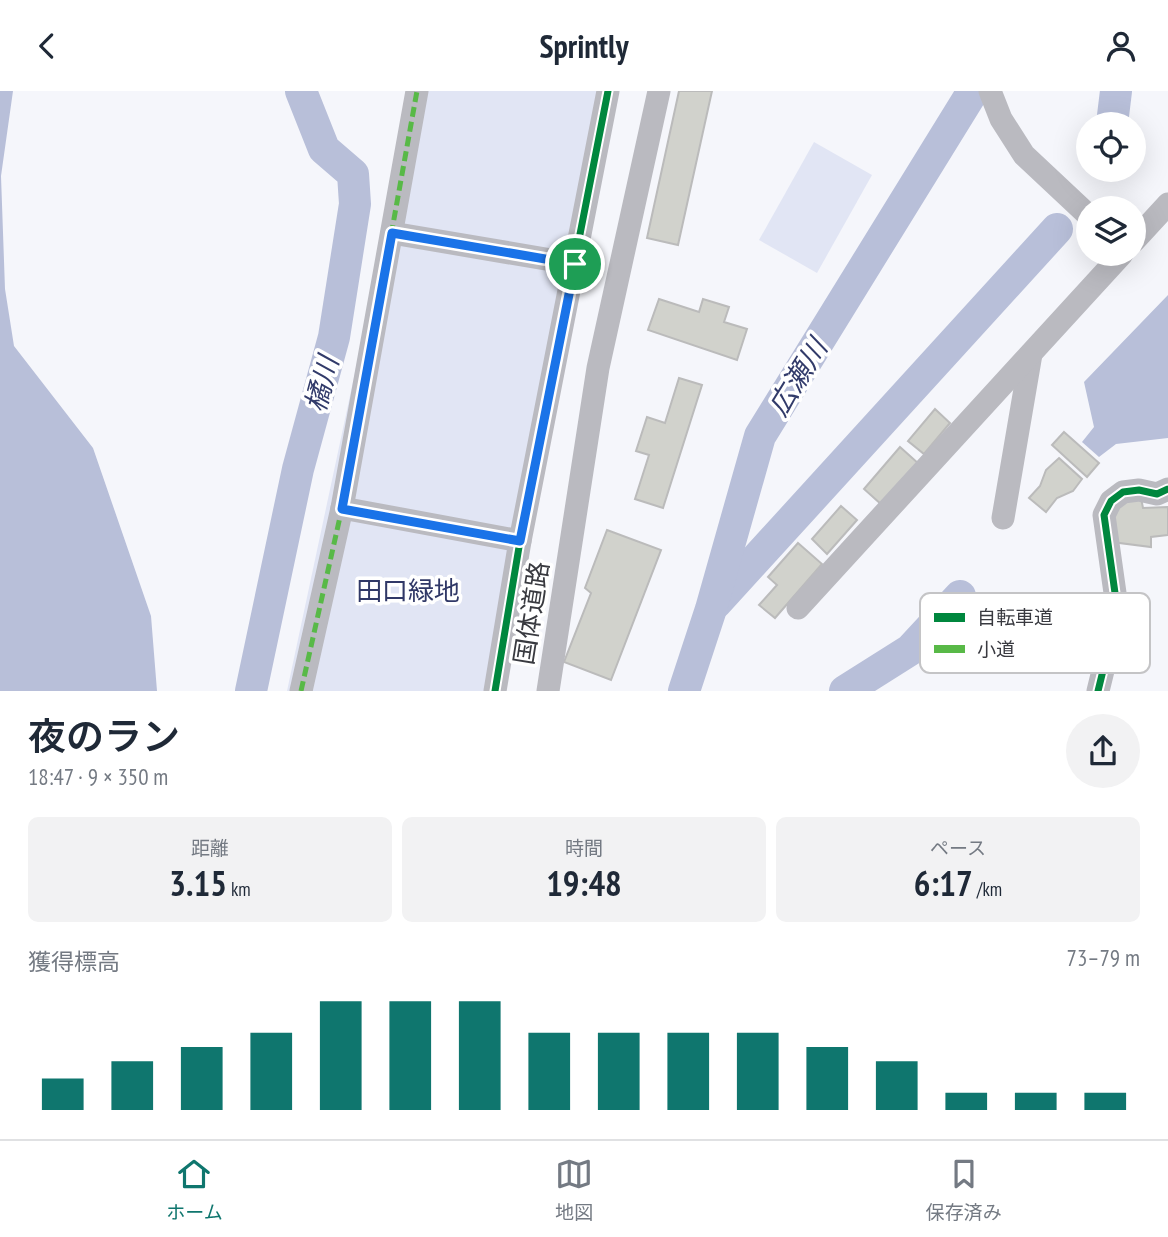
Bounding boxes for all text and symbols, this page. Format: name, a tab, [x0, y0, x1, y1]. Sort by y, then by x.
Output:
text: Sprintly	[539, 25, 629, 67]
icon: back	[28, 27, 66, 65]
icon: person	[1102, 27, 1140, 65]
map controls	[1076, 112, 1146, 266]
button: locate	[1076, 112, 1146, 182]
button: layers	[1076, 196, 1146, 266]
pin	[545, 234, 605, 294]
icon: arrive	[556, 245, 594, 283]
water label: 広瀬川	[759, 329, 837, 422]
water label: 橘川	[296, 349, 347, 416]
street label: 国体道路	[507, 559, 555, 667]
park label: 田口緑地	[356, 574, 460, 607]
legend	[920, 593, 1150, 673]
text: 自転車道	[977, 605, 1053, 629]
text: 小道	[977, 637, 1015, 661]
text: 夜のラン	[28, 711, 180, 760]
button: share	[1066, 714, 1140, 788]
text: 18:47 · 9 × 350 m	[28, 762, 168, 791]
text: 距離	[191, 836, 229, 860]
text: 時間	[565, 836, 603, 860]
text: ペース	[930, 836, 986, 860]
text: 3.15	[169, 860, 227, 906]
text: 19:48	[546, 860, 622, 906]
text: 6:17	[914, 860, 973, 906]
text: km	[227, 877, 251, 901]
text: /km	[973, 877, 1002, 901]
text: 73–79 m	[1067, 943, 1140, 972]
text: 獲得標高	[28, 947, 120, 976]
tab: ホーム	[166, 1155, 223, 1224]
tab: 地図	[555, 1155, 593, 1224]
tab: 保存済み	[926, 1155, 1002, 1224]

